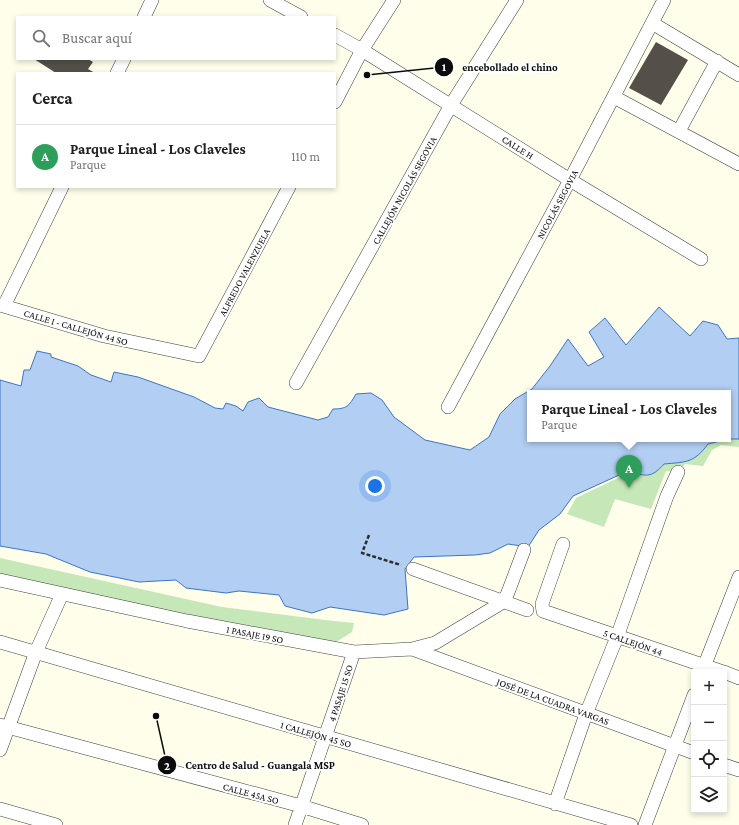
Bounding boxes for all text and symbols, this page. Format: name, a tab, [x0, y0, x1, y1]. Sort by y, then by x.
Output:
search box	[16, 16, 336, 60]
icon: search	[30, 27, 52, 49]
text: Buscar aquí	[62, 30, 132, 46]
callout: encebollado el chino	[434, 56, 566, 79]
text: 1	[442, 60, 447, 74]
text: encebollado el chino	[462, 61, 558, 73]
text: Cerca	[32, 89, 72, 108]
street label: CALLE H	[500, 133, 536, 162]
street label: CALLEJÓN NICOLÁS SEGOVIA	[370, 134, 439, 246]
text: Parque Lineal - Los Claveles	[70, 141, 246, 157]
text: A	[41, 149, 49, 164]
text: 110 m	[291, 149, 320, 164]
text: Parque	[70, 157, 106, 172]
street label: NICOLÁS SEGOVIA	[535, 168, 580, 241]
street label: ALFREDO VALENZUELA	[217, 226, 272, 318]
street label: CALLE I - CALLEJÓN 44 SO	[23, 307, 129, 348]
popup	[527, 390, 731, 442]
text: Parque Lineal - Los Claveles	[541, 401, 717, 417]
text: Parque	[541, 417, 577, 432]
pin: A	[616, 455, 642, 488]
your location	[365, 476, 385, 496]
street label: 1 PASAJE 19 SO	[225, 624, 285, 645]
street label: 5 CALLEJÓN 44	[602, 627, 664, 658]
street label: 4 PASAJE 15 SO	[326, 663, 355, 723]
map controls	[691, 669, 727, 813]
button: +	[691, 669, 727, 705]
street label: JOSÉ DE LA CUADRA VARGAS	[494, 676, 611, 727]
button: −	[691, 705, 727, 741]
street label: 1 CALLEJÓN 45 SO	[279, 719, 353, 750]
button: locate	[691, 741, 727, 777]
callout: Centro de Salud - Guangala MSP	[157, 754, 342, 777]
text: 2	[164, 759, 170, 773]
text: Centro de Salud - Guangala MSP	[185, 759, 335, 771]
button: layers	[691, 777, 727, 813]
street label: CALLE 45A SO	[222, 781, 280, 806]

